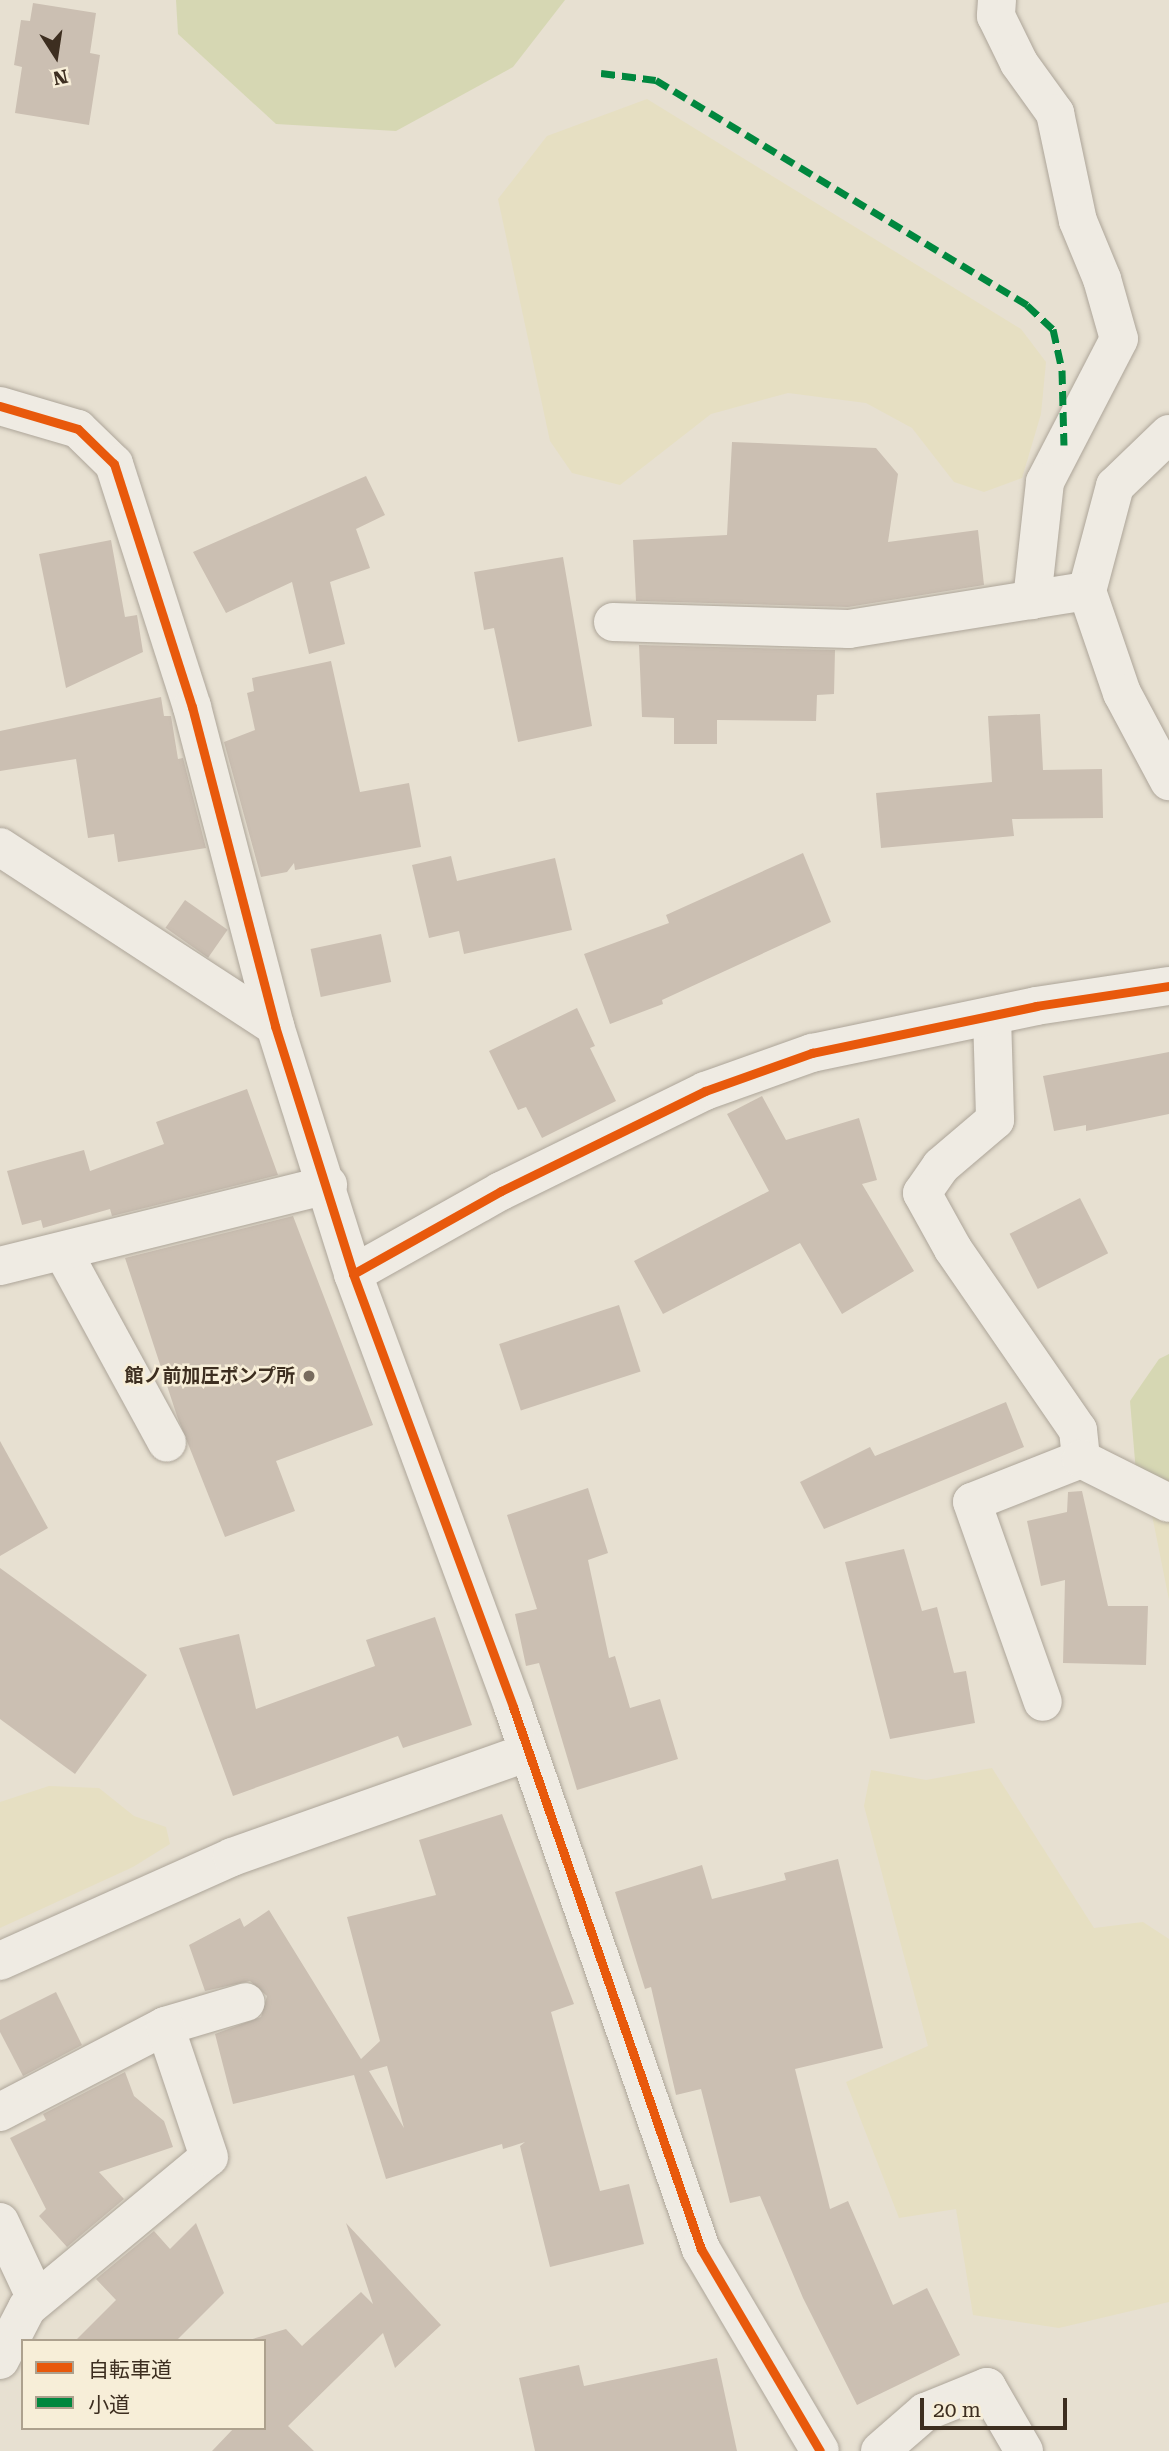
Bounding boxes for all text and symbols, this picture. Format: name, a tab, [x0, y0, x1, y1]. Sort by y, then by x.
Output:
north arrow	[21, 21, 91, 91]
text: N	[51, 64, 70, 90]
place label: 館ノ前加圧ポンプ所	[124, 1365, 295, 1387]
marker: 館ノ前加圧ポンプ所	[301, 1368, 317, 1384]
legend	[21, 2339, 266, 2430]
text: 自転車道	[88, 2358, 172, 2382]
scale bar	[924, 2384, 1071, 2428]
text: 小道	[88, 2393, 130, 2417]
text: 20 m	[933, 2398, 981, 2422]

